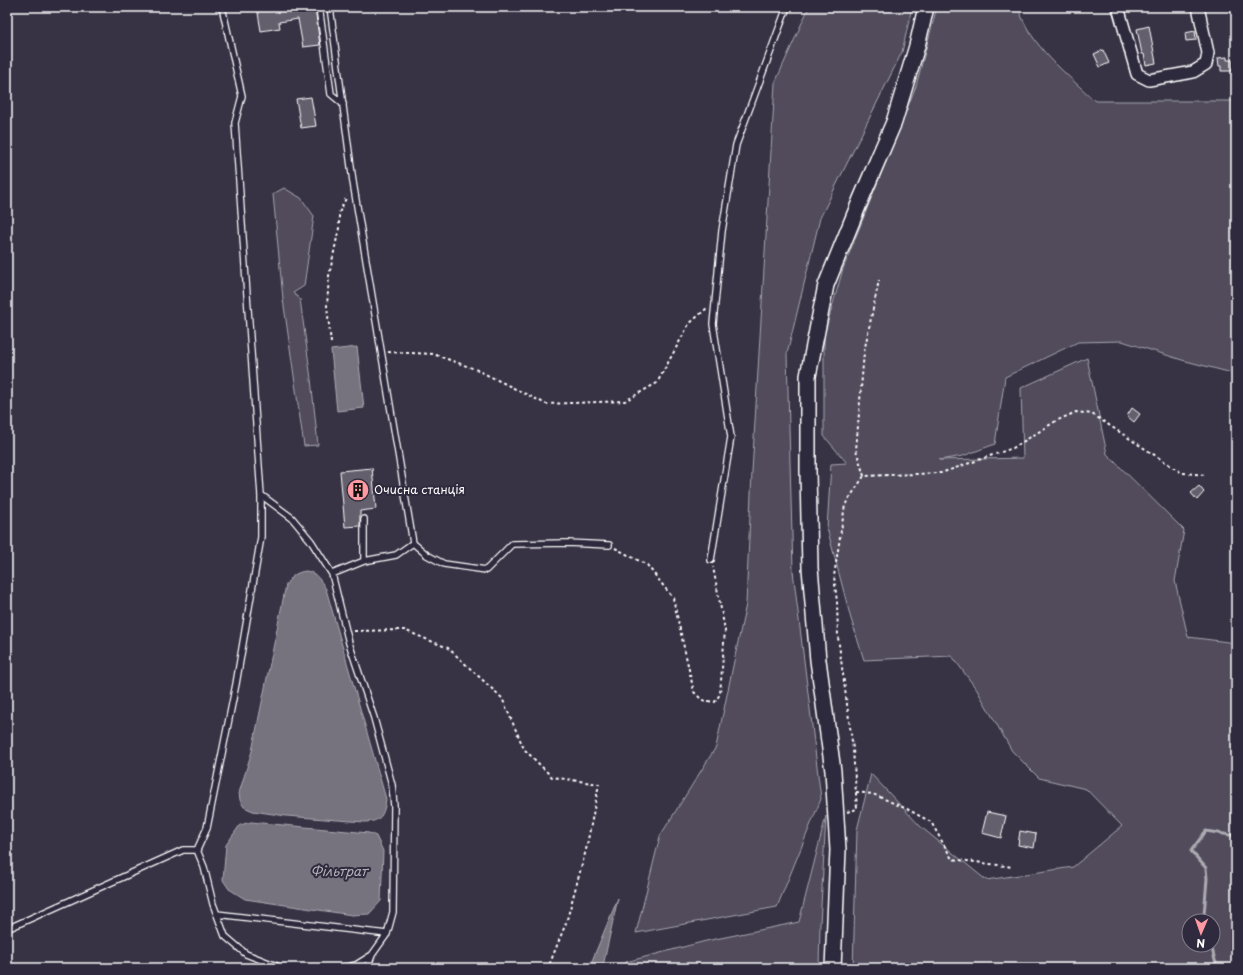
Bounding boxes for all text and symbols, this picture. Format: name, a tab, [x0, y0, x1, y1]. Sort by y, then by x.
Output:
building icon: Очисна станція	[345, 477, 371, 503]
place label: Очисна станція	[374, 480, 465, 498]
water label: Фільтрат	[311, 861, 370, 880]
north arrow	[1181, 913, 1221, 953]
text: N	[1196, 935, 1205, 952]

